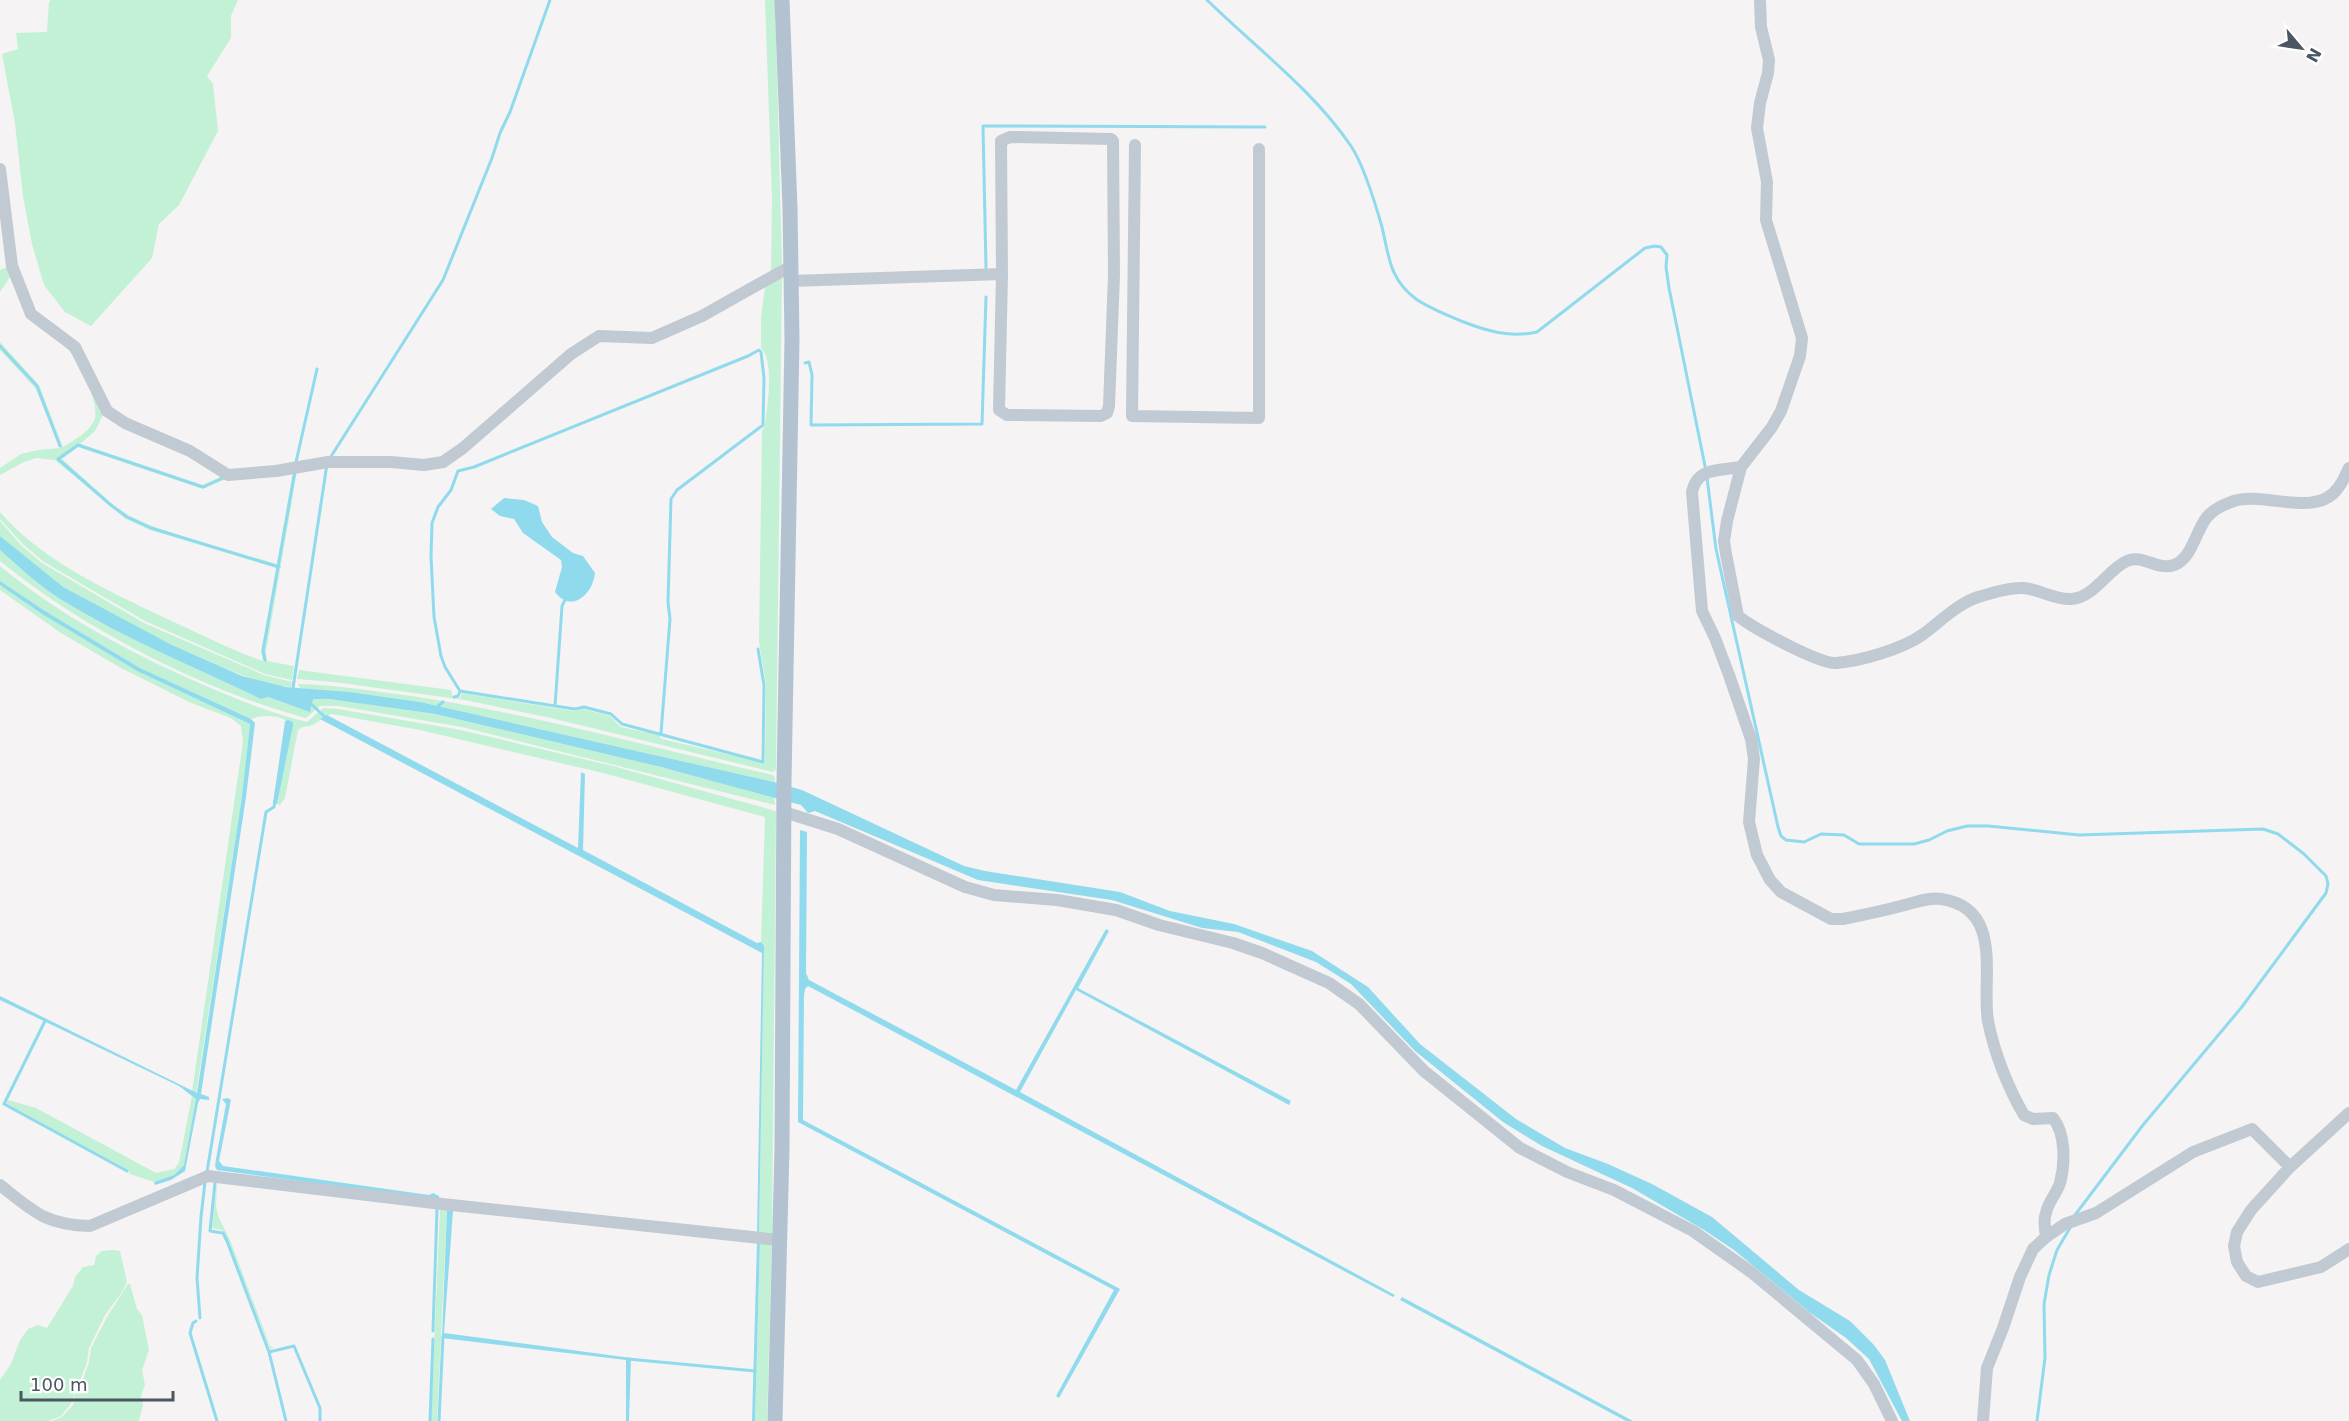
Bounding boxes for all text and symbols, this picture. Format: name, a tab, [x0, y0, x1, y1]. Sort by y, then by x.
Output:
north arrow	[2271, 18, 2331, 78]
text: N	[2302, 45, 2325, 65]
scale bar	[21, 1364, 172, 1402]
text: 100 m	[30, 1374, 88, 1395]

